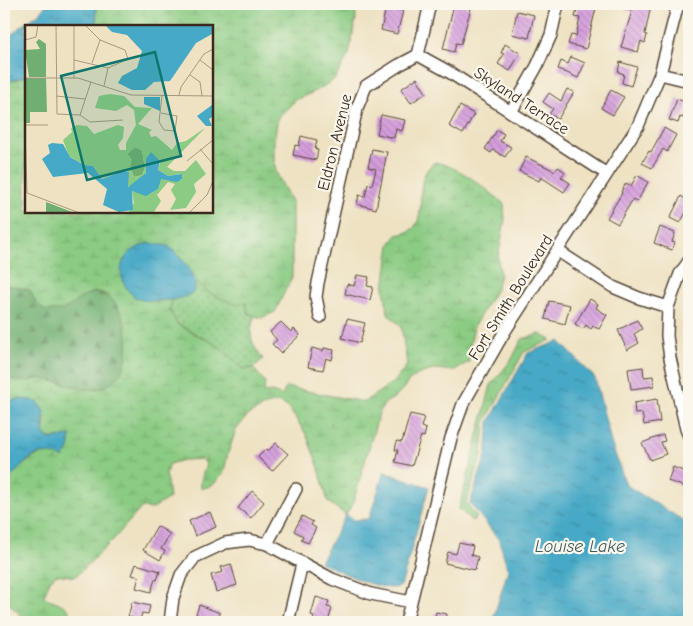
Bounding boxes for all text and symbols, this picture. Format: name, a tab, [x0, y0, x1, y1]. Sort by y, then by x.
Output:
inset map	[25, 25, 212, 212]
street label: Skyland Terrace	[471, 63, 572, 138]
street label: Eldron Avenue	[314, 92, 356, 192]
street label: Fort Smith Boulevard	[465, 232, 557, 363]
water label: Louise Lake	[535, 536, 625, 557]

